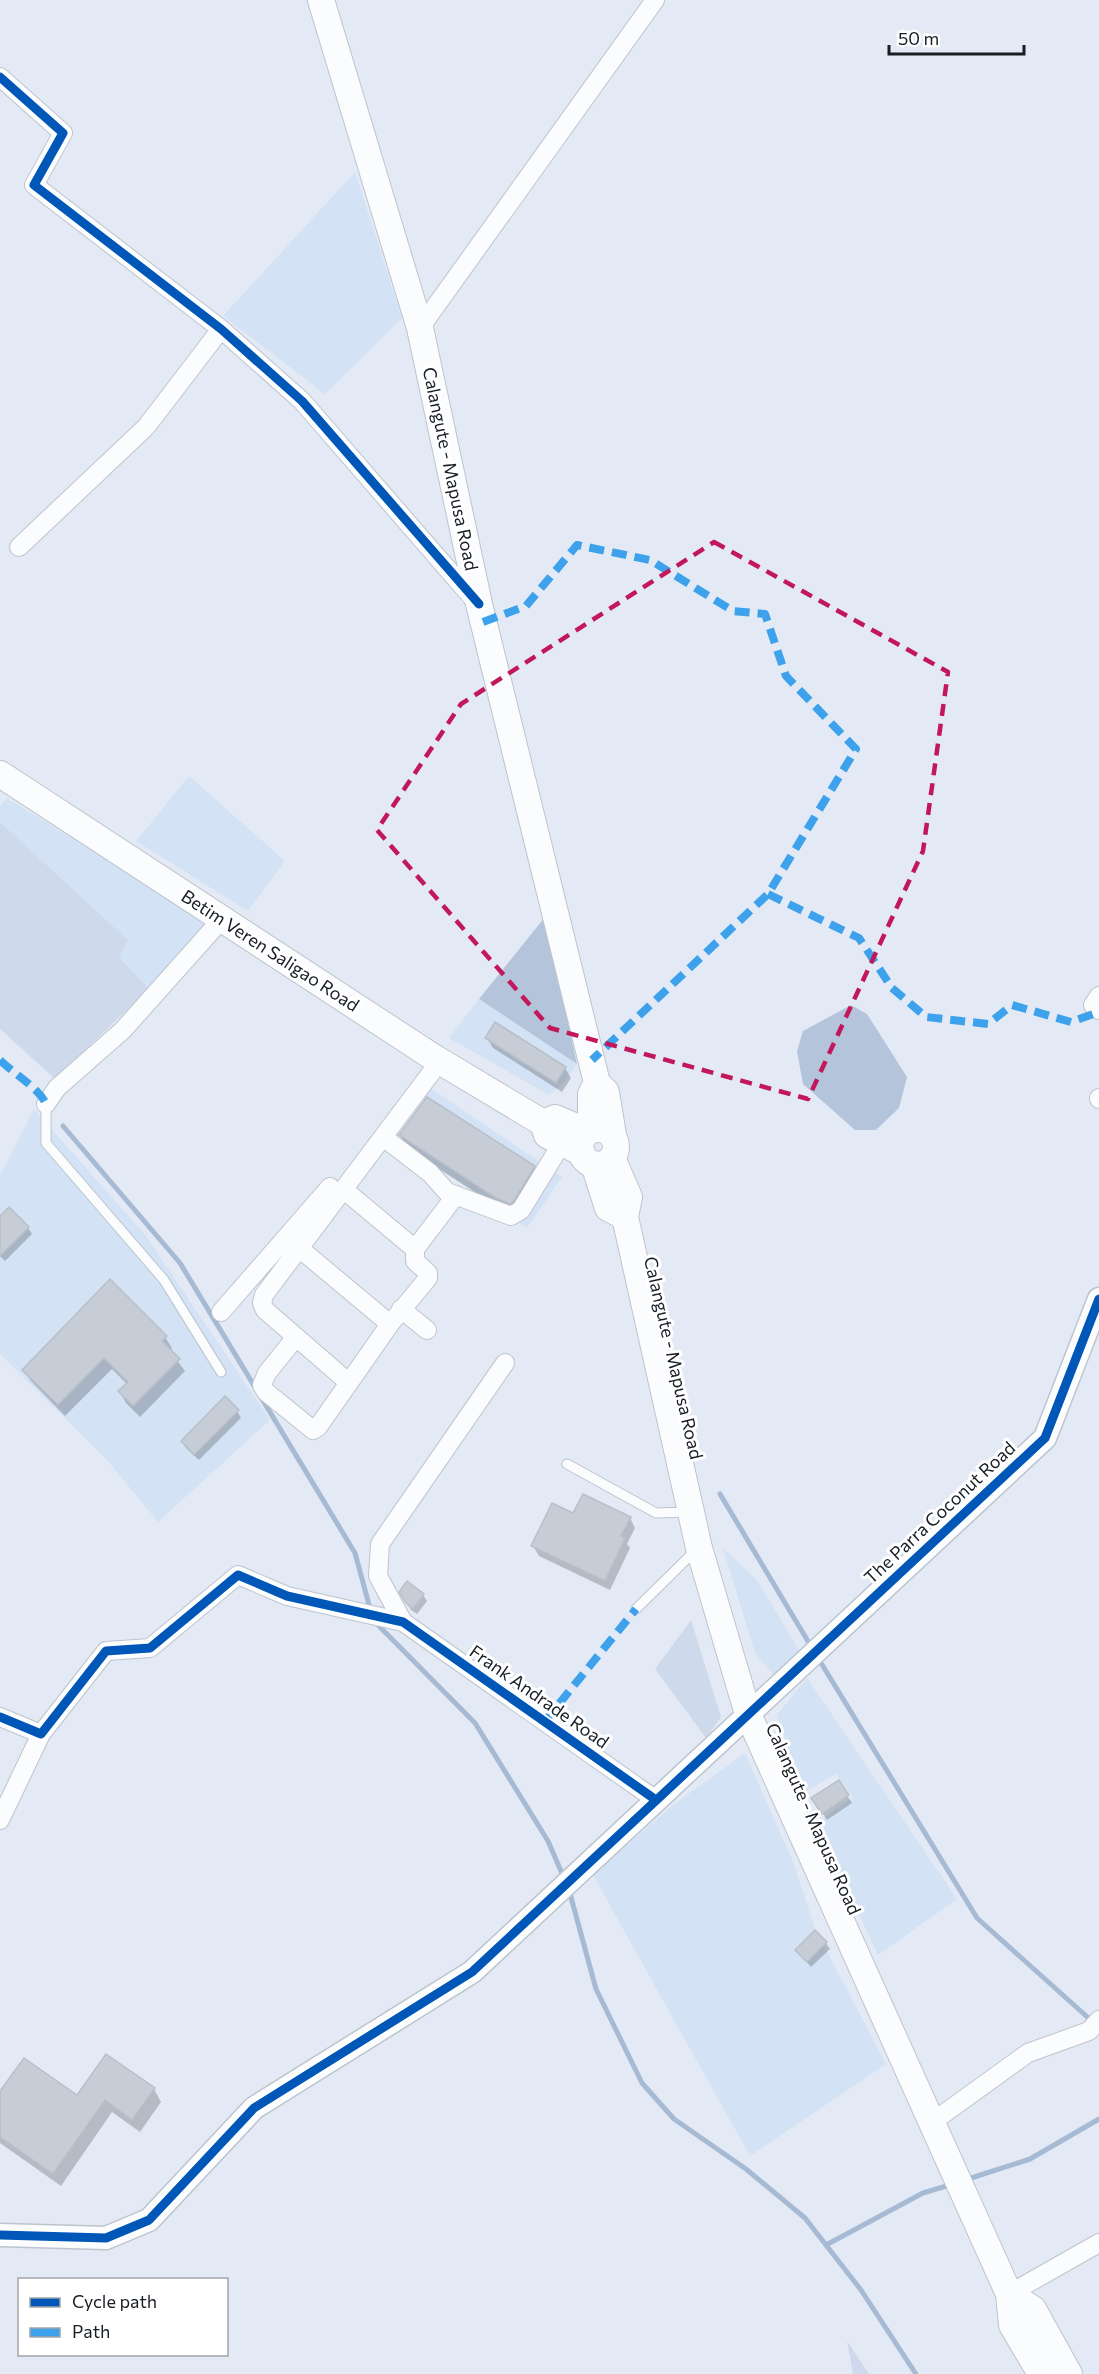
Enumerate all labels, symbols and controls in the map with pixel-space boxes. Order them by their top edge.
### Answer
scale bar [889,18,1024,56]
text: 50 m [898,27,939,49]
street label: Calangute - Mapusa Road [419,365,483,572]
street label: Betim Veren Saligao Road [178,884,363,1016]
street label: Calangute - Mapusa Road [640,1254,708,1461]
street label: The Parra Coconut Road [859,1437,1019,1588]
street label: Frank Andrade Road [466,1640,613,1752]
street label: Calangute - Mapusa Road [762,1719,866,1918]
legend [18,2278,228,2356]
text: Cycle path [72,2290,157,2312]
text: Path [72,2320,110,2342]

